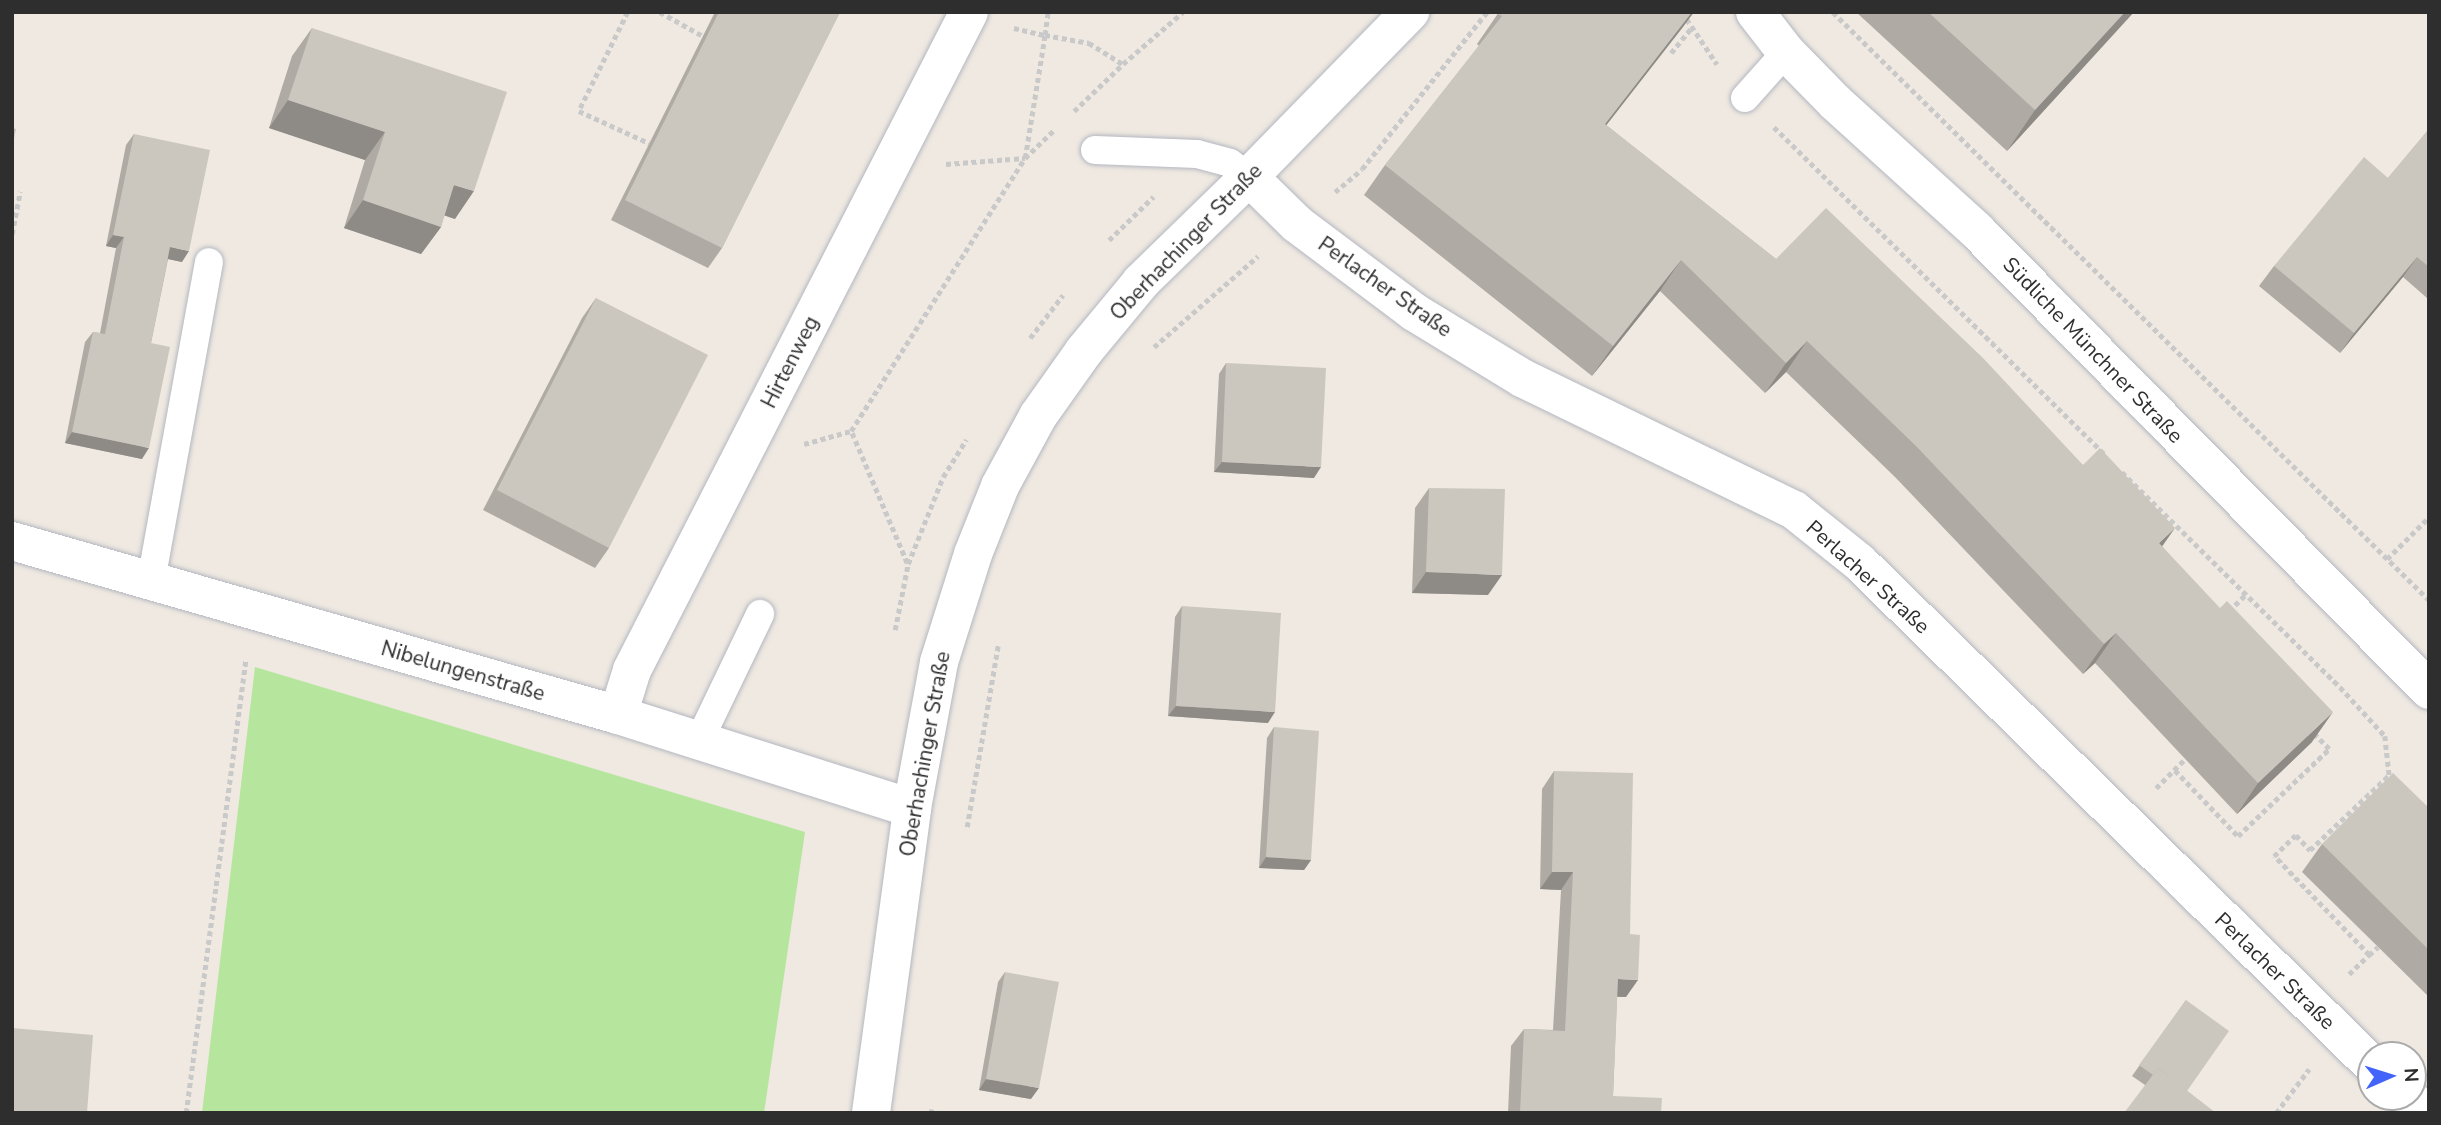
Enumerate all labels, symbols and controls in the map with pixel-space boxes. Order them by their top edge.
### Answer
street label: Oberhachinger Straße [1105,159,1267,325]
street label: Perlacher Straße [1313,232,1457,342]
street label: Südliche Münchner Straße [1998,252,2188,448]
street label: Hirtenweg [756,312,824,412]
street label: Perlacher Straße [1801,515,1935,639]
street label: Nibelungenstraße [378,636,548,706]
street label: Oberhachinger Straße [895,649,955,859]
street label: Perlacher Straße [2210,907,2340,1035]
north arrow [2357,1041,2427,1111]
text: N [2398,1067,2424,1083]

